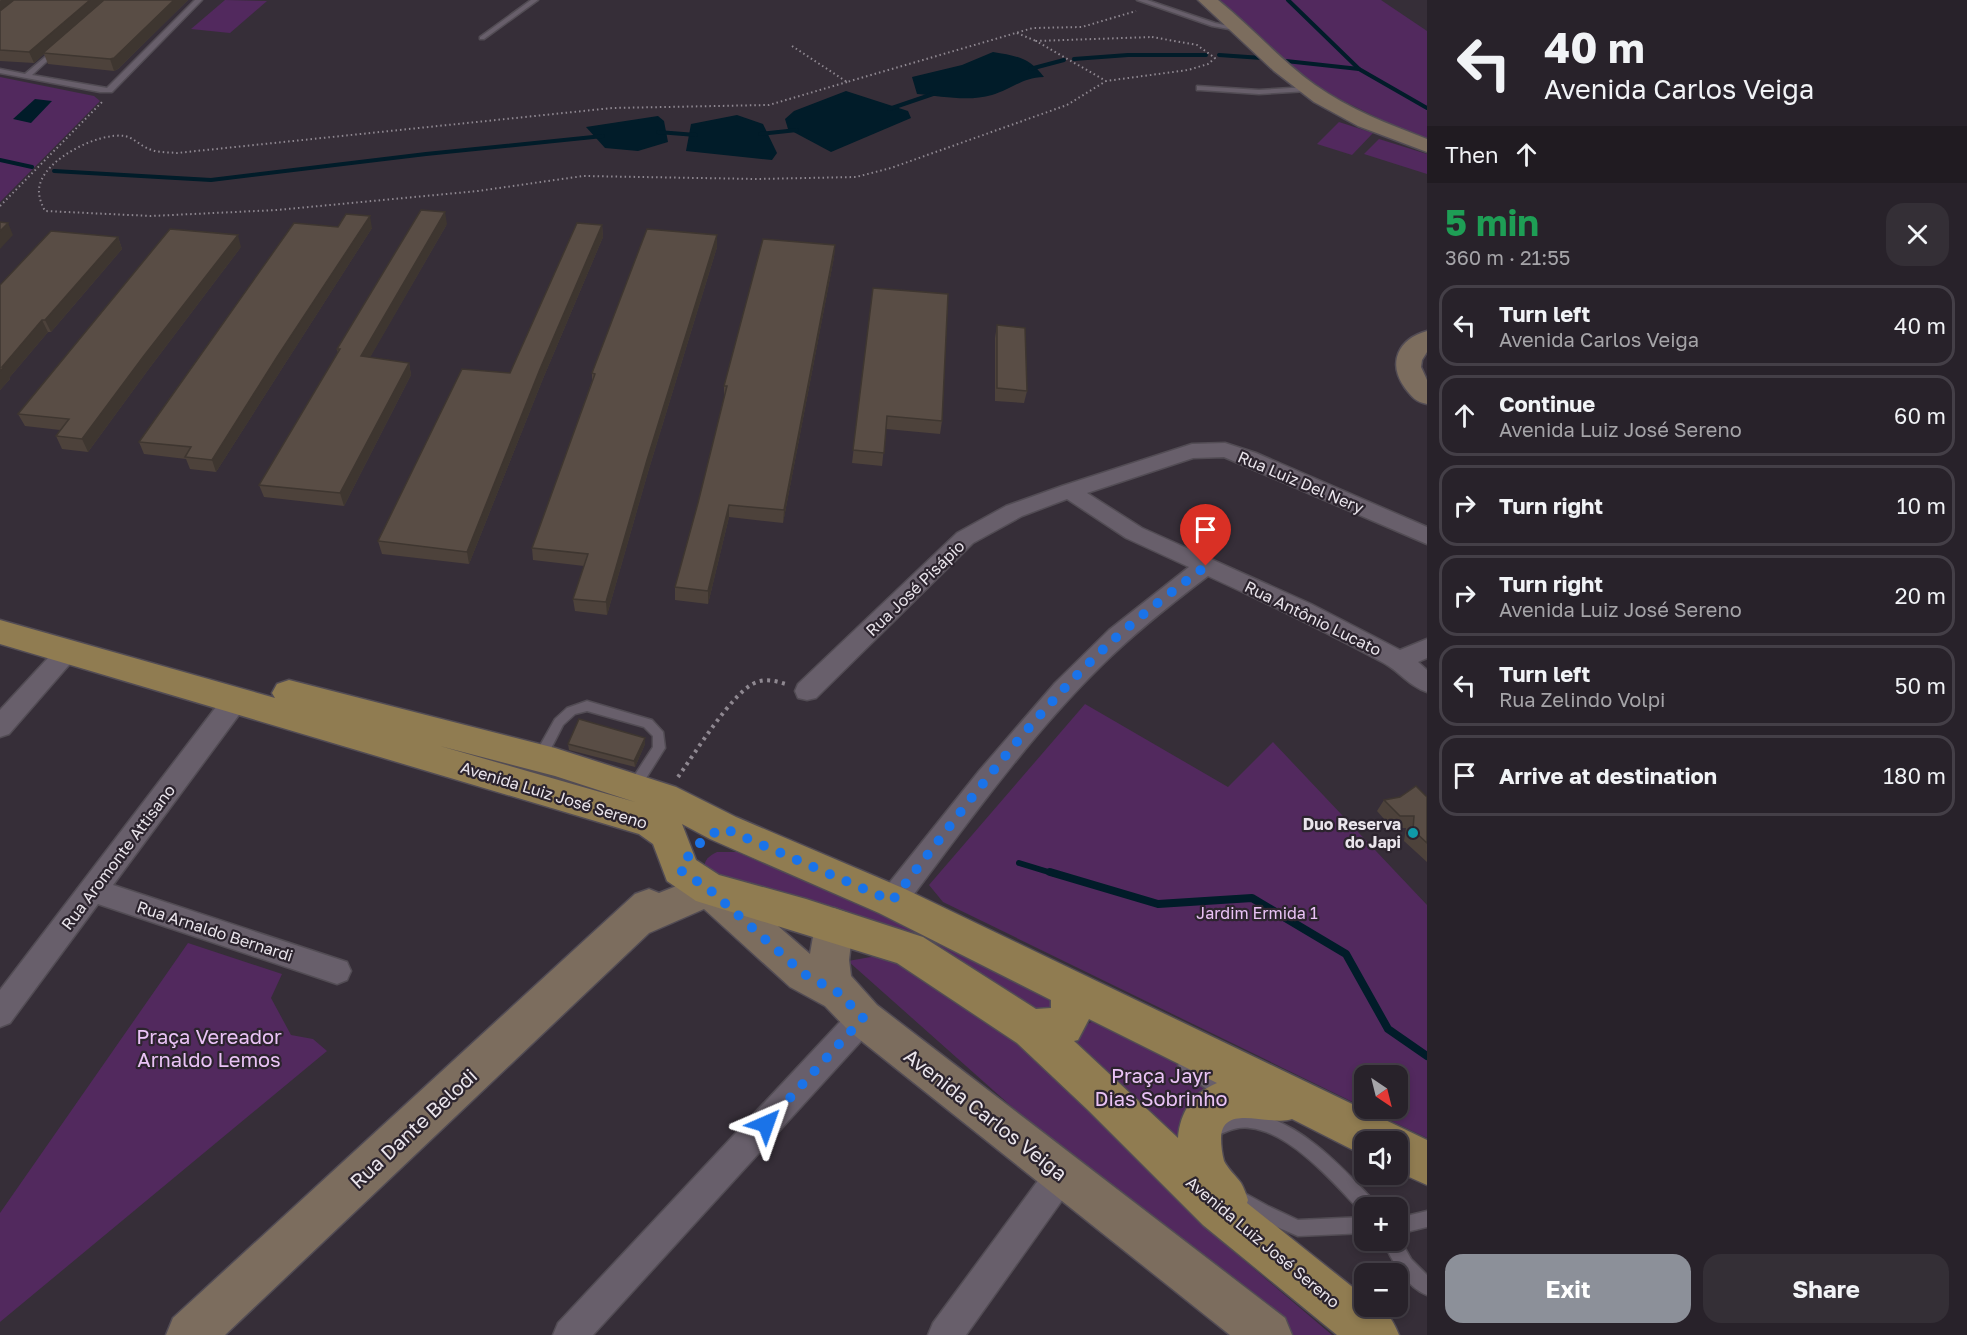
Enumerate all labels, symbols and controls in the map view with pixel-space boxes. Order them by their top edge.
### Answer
text: 40 m [1544,22,1645,72]
icon: left [1445,24,1523,102]
text: Avenida Carlos Veiga [1544,73,1814,105]
icon: ahead [1510,138,1543,171]
text: Then [1445,141,1498,168]
text: 5 min [1445,201,1539,244]
button: close [1886,203,1949,266]
text: 360 m · 21:55 [1445,245,1570,269]
text: Turn left [1499,300,1590,327]
icon: left [1448,309,1481,342]
text: 40 m [1894,312,1946,339]
text: Avenida Carlos Veiga [1499,327,1699,351]
text: Continue [1499,390,1595,417]
icon: ahead [1448,399,1481,432]
text: 60 m [1894,402,1946,429]
text: Avenida Luiz José Sereno [1499,417,1742,441]
street label: Rua Luiz Del Nery [1235,446,1367,518]
icon: right [1448,489,1481,522]
text: Turn right [1499,492,1603,519]
text: 10 m [1897,492,1946,519]
pin [1180,504,1231,566]
icon: arrive [1189,513,1222,546]
street label: Rua José Pisápio [861,536,969,640]
text: Turn right [1499,570,1603,597]
street label: Rua Antônio Lucato [1241,576,1385,660]
icon: right [1448,579,1481,612]
text: 20 m [1895,582,1946,609]
text: Avenida Luiz José Sereno [1499,597,1742,621]
text: Turn left [1499,660,1590,687]
icon: left [1448,669,1481,702]
text: 50 m [1895,672,1946,699]
text: Rua Zelindo Volpi [1499,687,1665,711]
street label: Avenida Luiz José Sereno [458,757,650,833]
icon: arrive [1448,759,1481,792]
text: Arrive at destination [1499,762,1717,789]
text: 180 m [1883,762,1946,789]
street label: Rua Aromonte Attisano [57,780,179,934]
place label: Duo Reserva do Japi [1303,814,1401,852]
marker: Duo Reserva do Japi [1406,826,1420,840]
street label: Rua Arnaldo Bernardi [134,896,296,966]
park label: Jardim Ermida 1 [1196,903,1318,923]
park label: Praça Vereador Arnaldo Lemos [136,1024,282,1071]
street label: Avenida Carlos Veiga [900,1043,1072,1185]
street label: Rua Dante Belodi [345,1063,481,1193]
park label: Praça Jayr Dias Sobrinho [1094,1063,1228,1110]
north arrow [1354,1065,1408,1119]
map controls [1354,1065,1408,1317]
position arrow [734,1092,798,1156]
button: sound [1354,1131,1408,1185]
street label: Avenida Luiz José Sereno [1182,1172,1344,1312]
button: + [1354,1197,1408,1251]
button: Exit [1445,1254,1691,1323]
button: Share [1703,1254,1949,1323]
button: − [1354,1263,1408,1317]

